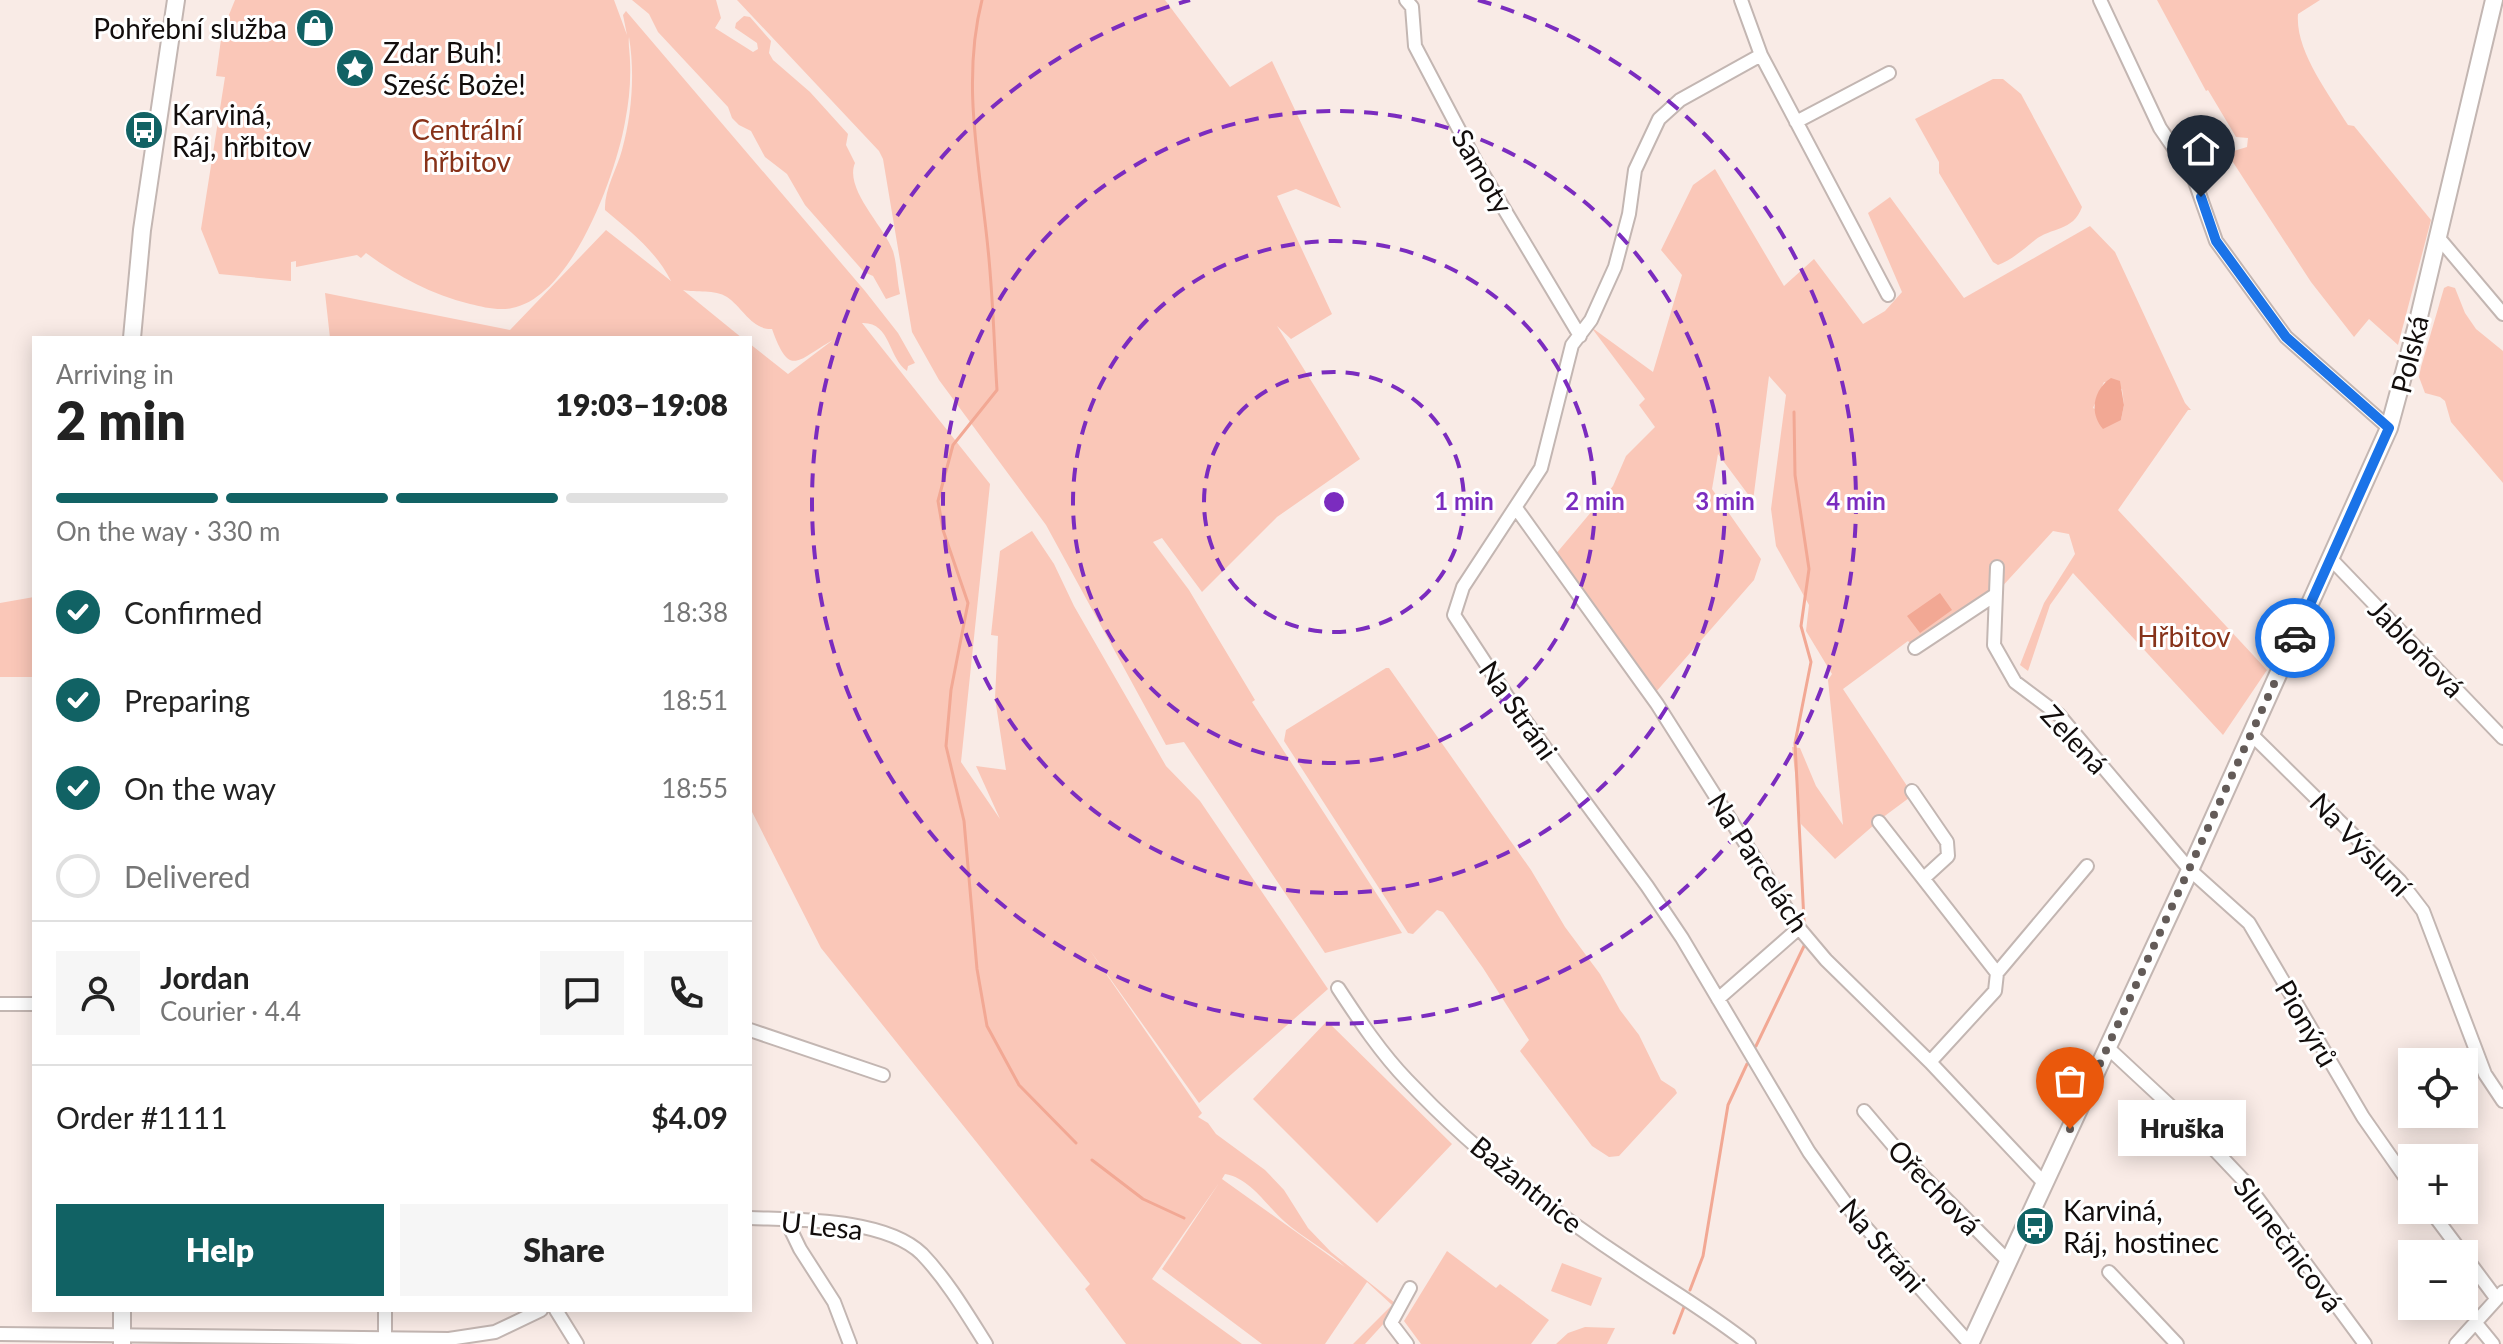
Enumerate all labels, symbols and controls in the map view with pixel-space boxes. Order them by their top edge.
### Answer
shop icon: Pohřební služba [294,7,336,49]
place label: Pohřební služba [93,11,287,45]
place label: Zdar Buh! Sześć Boże! [383,35,526,101]
place icon: Zdar Buh! Sześć Boże! [334,47,376,89]
place label: Karviná, Ráj, hřbitov [172,97,312,163]
bus stop icon: Karviná, Ráj, hřbitov [123,109,165,151]
park label: Centrální hřbitov [411,112,524,178]
pin [2167,115,2235,197]
street label: Samoty [1445,123,1521,220]
icon: home [2179,127,2223,171]
street label: Polská [2383,312,2435,396]
text: Arriving in [56,358,174,390]
text: 19:03–19:08 [555,386,728,422]
text: 2 min [56,389,186,451]
text: 1 min [1434,486,1494,515]
text: 2 min [1565,486,1625,515]
text: 3 min [1695,486,1755,515]
text: 4 min [1826,486,1886,515]
centre of rings [1320,488,1348,516]
text: On the way · 330 m [56,515,280,547]
icon: check [56,590,100,634]
street label: Jabloňová [2362,592,2472,704]
text: Confirmed [124,594,263,630]
text: 18:38 [661,596,728,628]
courier [2255,598,2335,678]
icon: car [2273,616,2317,660]
park label: Hřbitov [2137,619,2231,653]
street label: Na Stráni [1473,654,1565,766]
icon: check [56,678,100,722]
text: Preparing [124,682,250,718]
text: 18:51 [661,684,728,716]
street label: Zelená [2035,697,2115,781]
icon: check [56,766,100,810]
text: On the way [124,770,276,806]
text: 18:55 [661,772,728,804]
street label: Na Výsluní [2304,785,2419,904]
street label: Na Parcelách [1701,786,1817,938]
text: Delivered [124,858,251,894]
button: person [56,951,140,1035]
button: chat [540,951,624,1035]
button: phone [644,951,728,1035]
text: Jordan [160,959,250,995]
street label: Pionýrů [2269,973,2345,1073]
text: Courier · 4.4 [160,995,301,1027]
pin [2036,1047,2104,1129]
map controls [2398,1048,2478,1320]
button: locate [2398,1048,2478,1128]
icon: bag [2048,1059,2092,1103]
text: Order #1111 [56,1099,228,1135]
text: $4.09 [651,1099,728,1135]
callout: Hruška [2118,1101,2246,1157]
text: Hruška [2140,1112,2224,1144]
street label: Bažantnice [1464,1129,1590,1239]
street label: Ořechová [1881,1132,1989,1242]
button: + [2398,1144,2478,1224]
street label: Slunečnicová [2227,1170,2351,1318]
street label: Na Stráni [1833,1191,1933,1299]
place label: Karviná, Ráj, hostinec [2063,1193,2219,1259]
button: Help [56,1204,384,1296]
button: Share [400,1204,728,1296]
street label: U Lesa [779,1204,865,1246]
bus stop icon: Karviná, Ráj, hostinec [2014,1205,2056,1247]
button: − [2398,1240,2478,1320]

